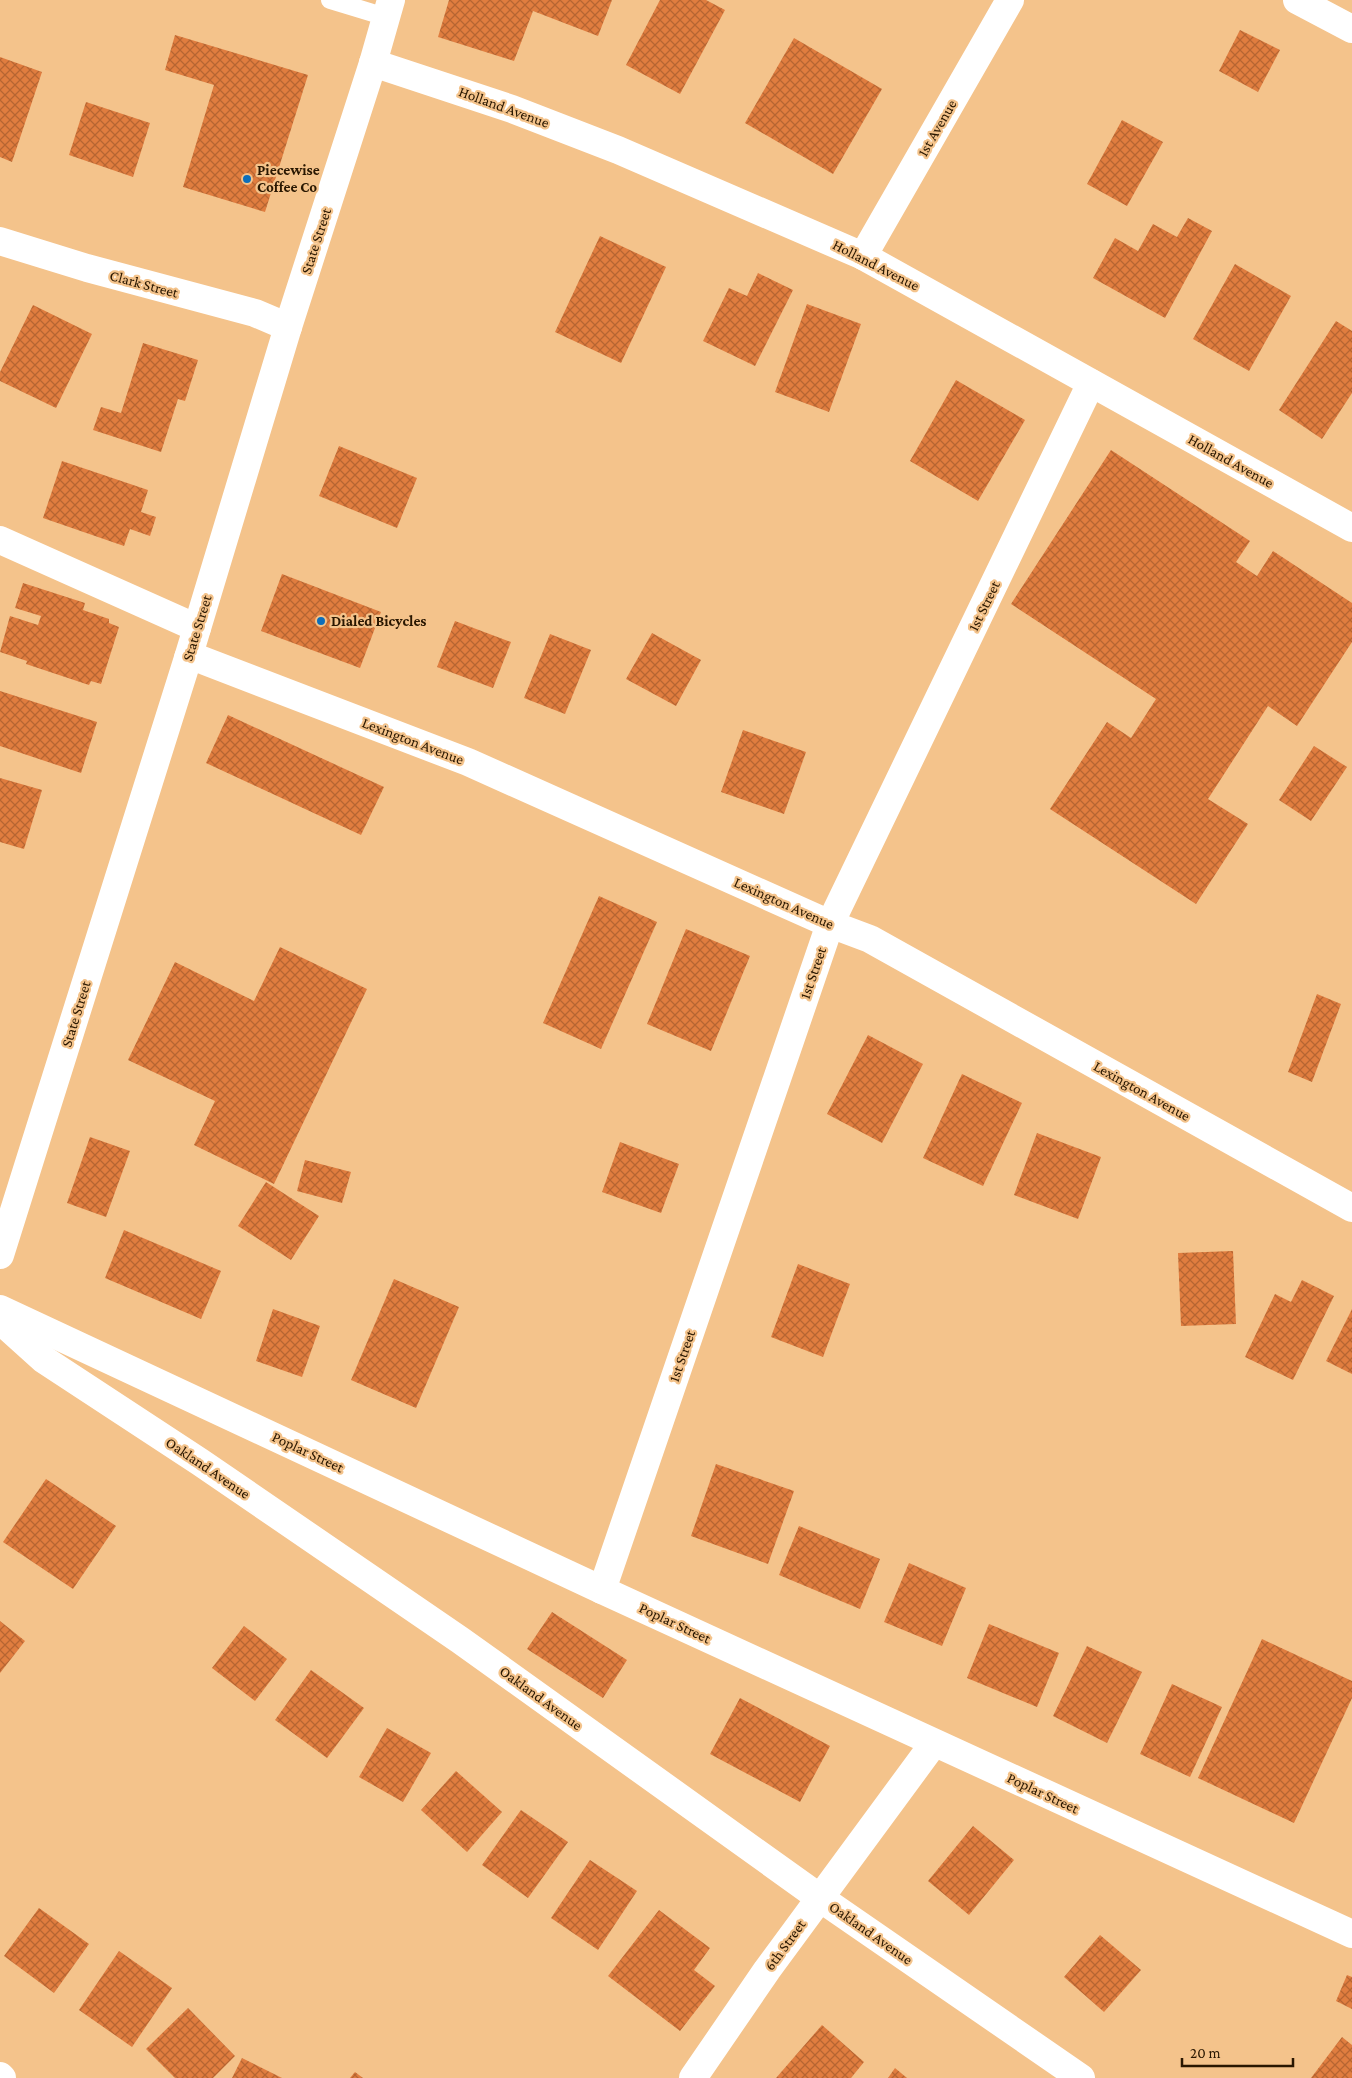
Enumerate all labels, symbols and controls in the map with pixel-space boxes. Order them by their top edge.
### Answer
street label: Holland Avenue [457,83,552,131]
street label: 1st Avenue [914,96,960,159]
place label: Piecewise Coffee Co [257,162,320,195]
marker: Piecewise Coffee Co [241,173,253,185]
street label: State Street [298,205,334,276]
street label: Holland Avenue [830,236,922,294]
street label: Clark Street [108,267,181,301]
street label: Holland Avenue [1186,431,1277,491]
street label: 1st Street [965,577,1003,634]
street label: State Street [179,592,215,663]
place label: Dialed Bicycles [331,613,426,629]
marker: Dialed Bicycles [315,615,327,627]
street label: Lexington Avenue [360,714,466,769]
street label: Lexington Avenue [731,874,837,933]
street label: 1st Street [797,944,830,1001]
street label: State Street [58,978,94,1049]
street label: Lexington Avenue [1091,1058,1193,1125]
street label: 1st Street [666,1327,699,1384]
street label: Poplar Street [269,1429,347,1477]
street label: Oakland Avenue [163,1434,253,1502]
street label: Poplar Street [636,1600,714,1648]
street label: Oakland Avenue [497,1663,586,1734]
street label: Poplar Street [1004,1770,1082,1818]
street label: Oakland Avenue [826,1898,916,1968]
street label: 6th Street [761,1916,809,1973]
scale bar [1182,2036,1293,2068]
text: 20 m [1190,2045,1221,2061]

